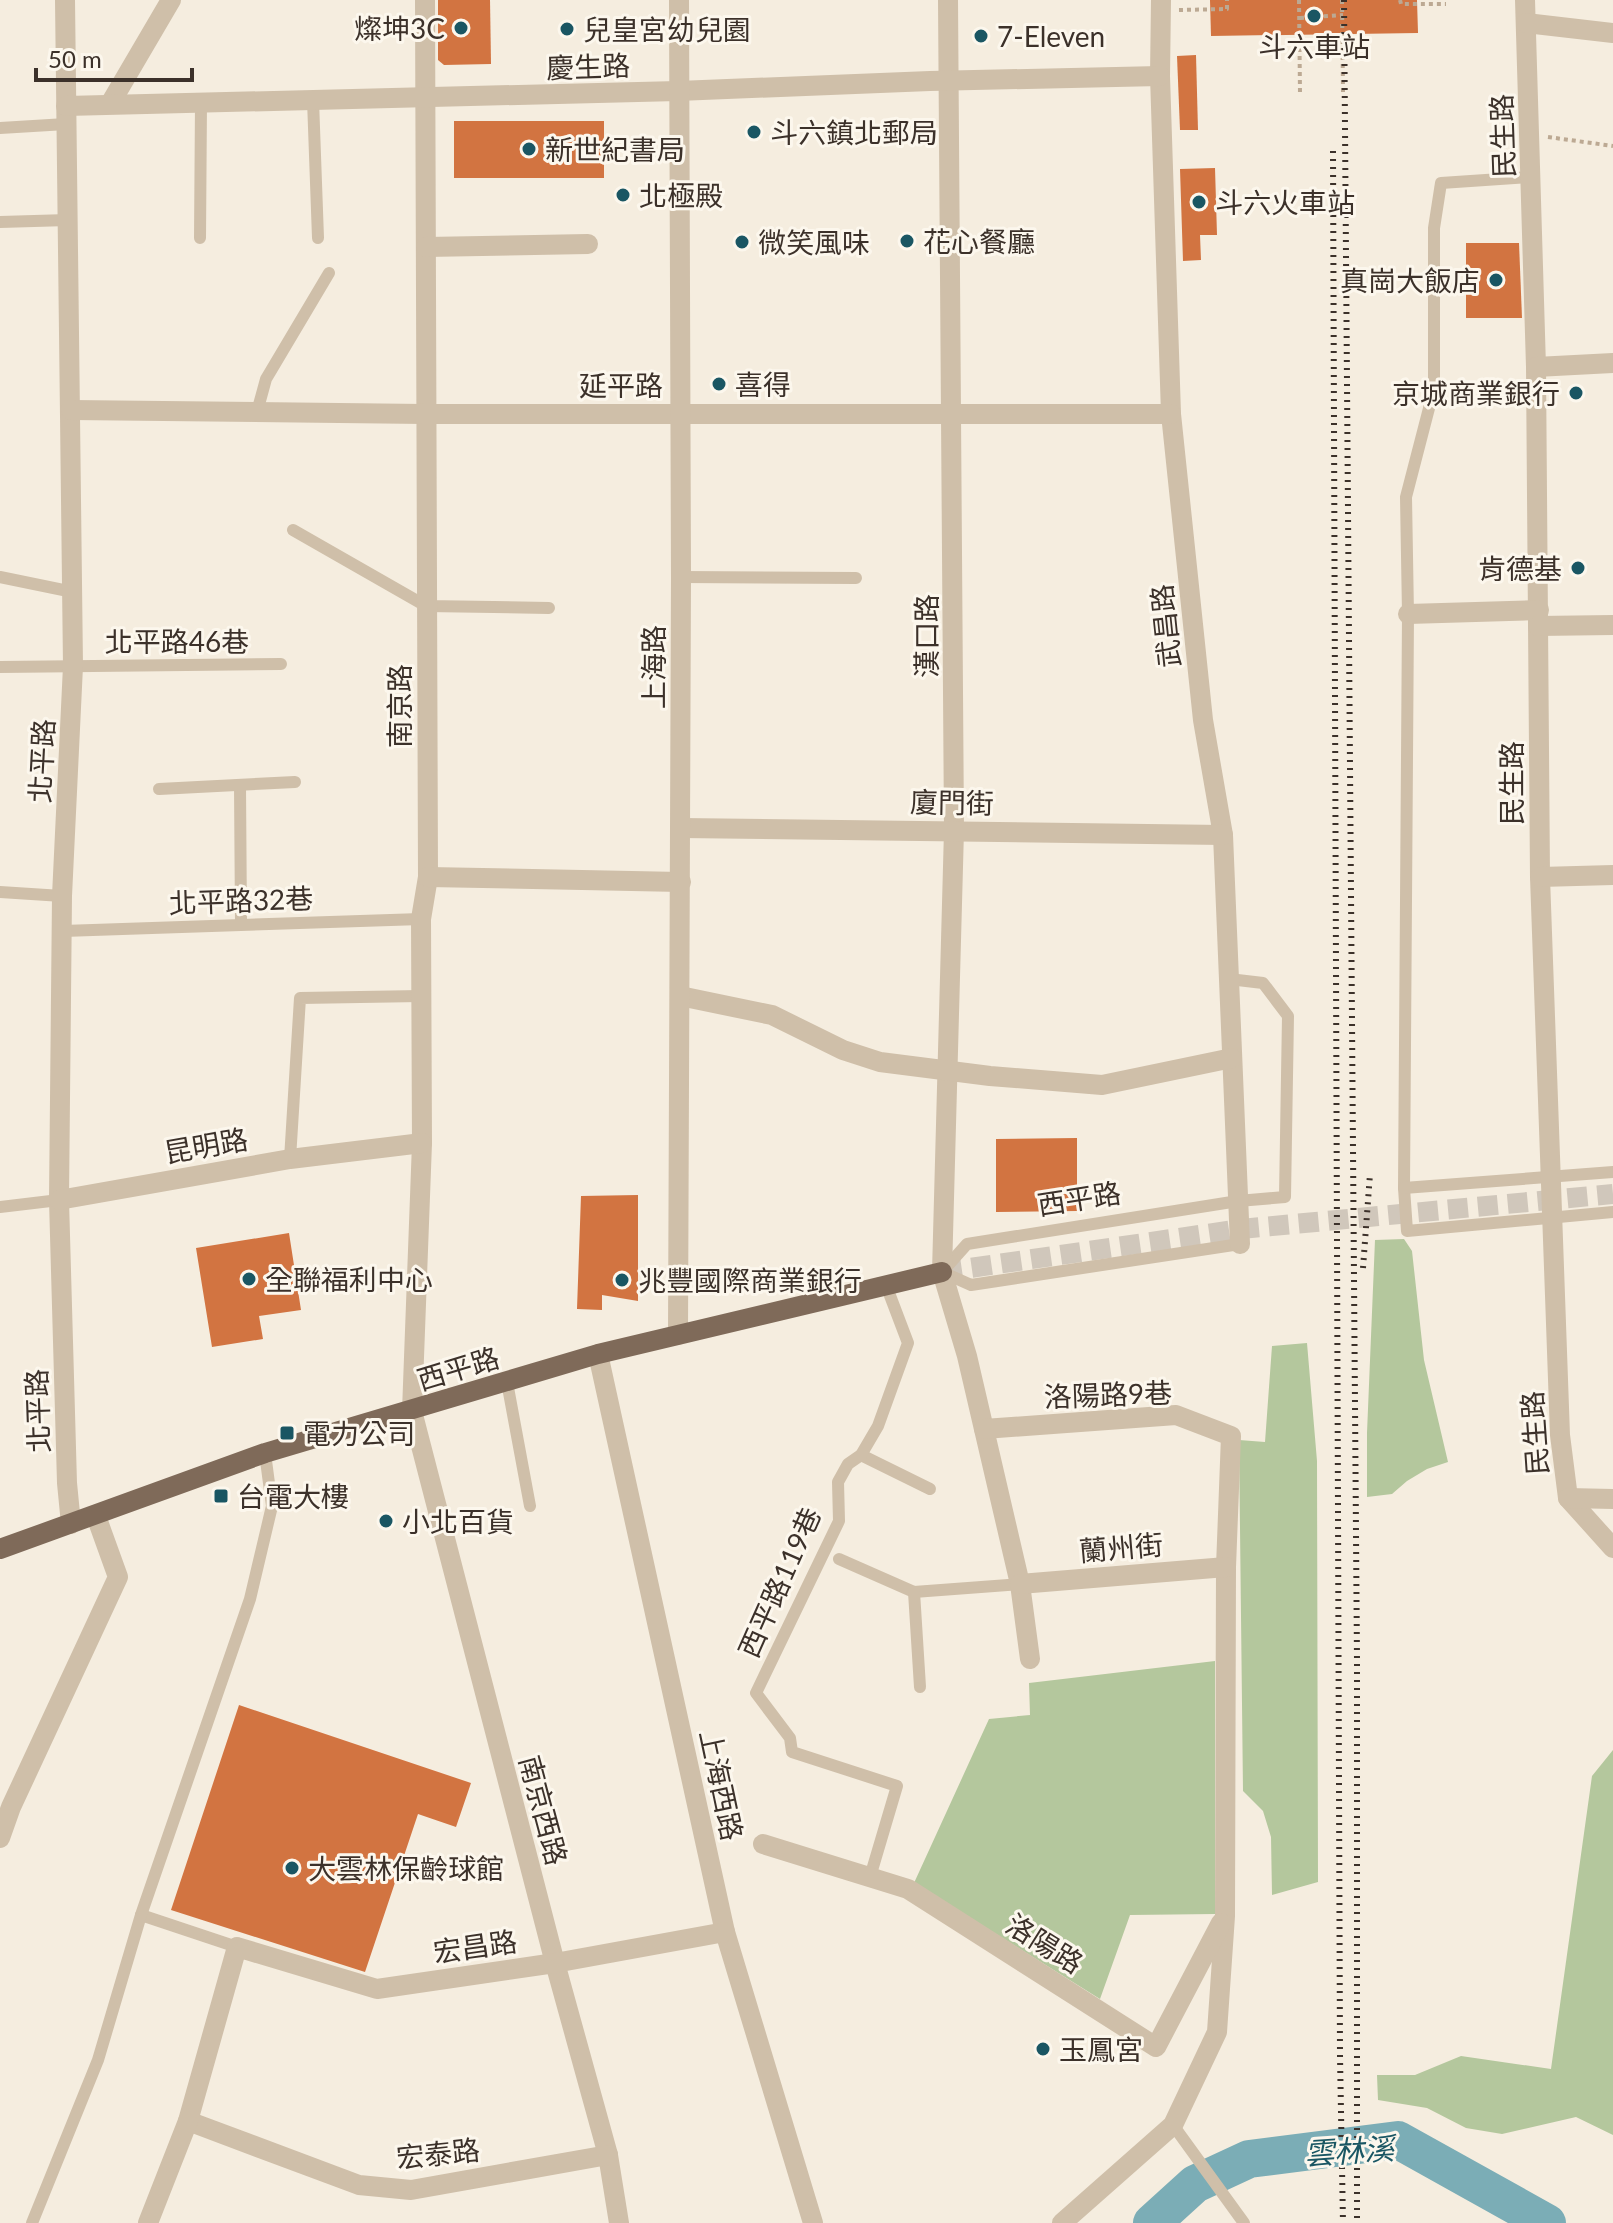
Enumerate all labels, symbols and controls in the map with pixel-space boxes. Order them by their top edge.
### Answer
marker: 斗六車站 [1305,7,1323,25]
place label: 燦坤3C [354,11,445,45]
place label: 兒皇宮幼兒園 [583,12,751,46]
marker: 燦坤3C [452,19,470,37]
place label: 7-Eleven [997,19,1105,53]
marker: 兒皇宮幼兒園 [558,20,576,38]
marker: 7-Eleven [972,27,990,45]
place label: 斗六車站 [1258,29,1370,63]
scale bar [36,32,192,82]
text: 50 m [48,44,102,73]
street label: 慶生路 [545,48,631,84]
street label: 民生路 [1484,93,1520,179]
place label: 斗六鎮北郵局 [770,115,938,149]
marker: 斗六鎮北郵局 [745,123,763,141]
place label: 新世紀書局 [545,132,685,166]
marker: 新世紀書局 [520,140,538,158]
place label: 北極殿 [639,178,723,212]
place label: 斗六火車站 [1215,185,1355,219]
marker: 北極殿 [614,186,632,204]
marker: 斗六火車站 [1190,193,1208,211]
place label: 花心餐廳 [923,224,1035,258]
place label: 微笑風味 [758,225,870,259]
marker: 花心餐廳 [898,232,916,250]
marker: 微笑風味 [733,233,751,251]
place label: 真崗大飯店 [1340,263,1480,297]
marker: 真崗大飯店 [1487,271,1505,289]
place label: 喜得 [735,367,791,401]
street label: 延平路 [579,368,663,402]
marker: 喜得 [710,375,728,393]
place label: 京城商業銀行 [1392,376,1560,410]
marker: 京城商業銀行 [1567,384,1585,402]
place label: 肯德基 [1478,551,1562,585]
marker: 肯德基 [1569,559,1587,577]
street label: 武昌路 [1144,582,1186,670]
street label: 漢口路 [909,594,943,678]
street label: 北平路46巷 [105,624,249,658]
street label: 上海路 [636,625,670,709]
street label: 南京路 [382,664,416,748]
street label: 北平路 [22,718,60,804]
street label: 民生路 [1494,741,1528,825]
street label: 廈門街 [910,784,994,820]
street label: 北平路32巷 [168,880,314,920]
street label: 昆明路 [162,1121,250,1169]
street label: 西平路 [1035,1175,1123,1221]
place label: 全聯福利中心 [265,1262,433,1296]
place label: 兆豐國際商業銀行 [638,1263,862,1297]
marker: 全聯福利中心 [240,1270,258,1288]
marker: 兆豐國際商業銀行 [613,1271,631,1289]
street label: 西平路 [413,1339,503,1397]
street label: 北平路 [19,1368,55,1454]
street label: 洛陽路9巷 [1043,1375,1173,1413]
street label: 民生路 [1514,1390,1554,1476]
place label: 電力公司 [303,1416,415,1450]
marker: 電力公司 [278,1424,296,1442]
place label: 台電大樓 [237,1479,349,1513]
marker: 台電大樓 [212,1487,230,1505]
street label: 西平路119巷 [731,1502,827,1662]
place label: 小北百貨 [402,1504,514,1538]
marker: 小北百貨 [377,1512,395,1530]
street label: 蘭州街 [1078,1526,1164,1568]
street label: 上海西路 [694,1727,750,1843]
street label: 南京西路 [513,1752,575,1868]
place label: 大雲林保齡球館 [308,1851,504,1885]
marker: 大雲林保齡球館 [283,1859,301,1877]
street label: 洛陽路 [1000,1906,1090,1980]
street label: 宏昌路 [431,1923,519,1969]
place label: 玉鳳宮 [1059,2032,1143,2066]
marker: 玉鳳宮 [1034,2040,1052,2058]
water label: 雲林溪 [1303,2129,1399,2171]
street label: 宏泰路 [394,2132,482,2174]

